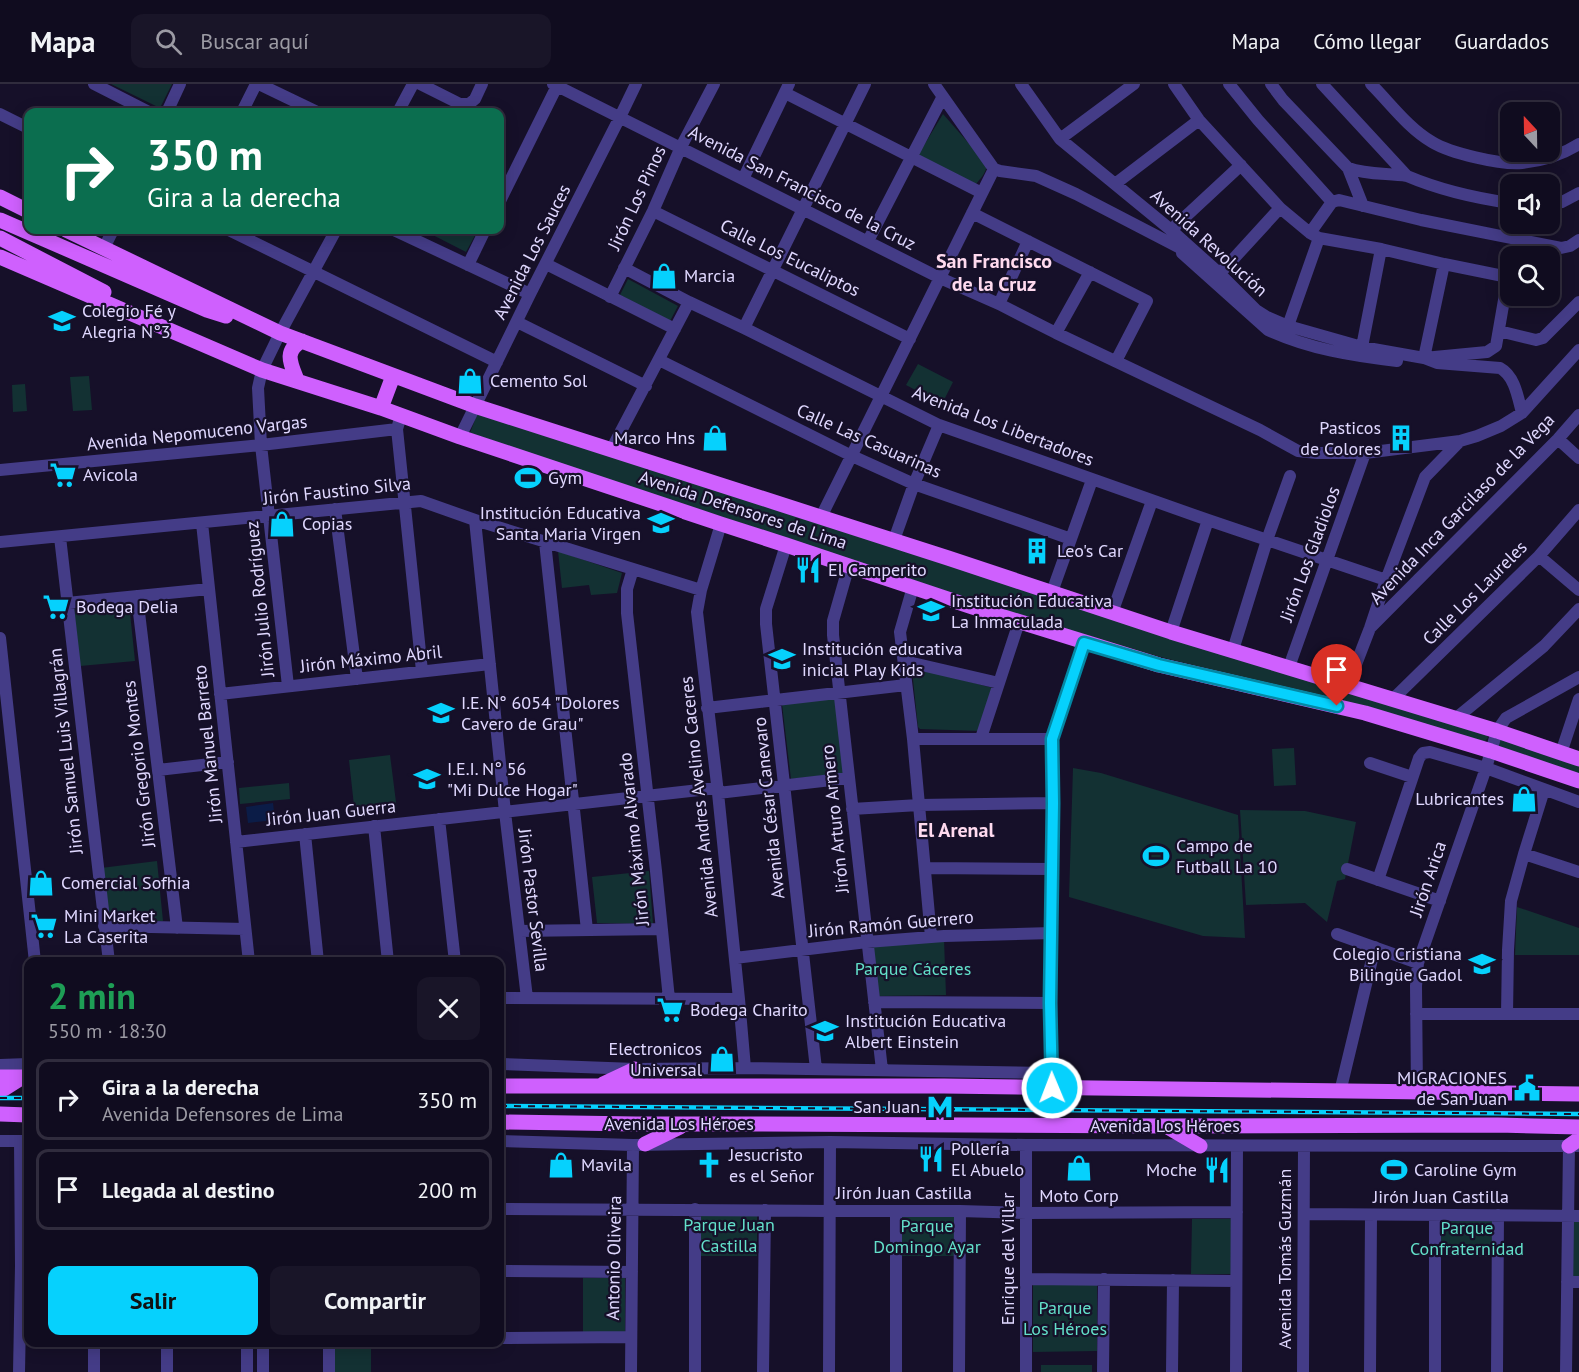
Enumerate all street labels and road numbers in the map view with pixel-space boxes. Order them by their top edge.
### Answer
street label: Avenida San Francisco de la Cruz [685,120,920,255]
street label: Jirón Los Pinos [602,142,671,255]
street label: Avenida Los Sauces [488,180,576,323]
street label: Avenida Revolución [1146,184,1273,301]
street label: Calle Los Eucaliptos [716,214,864,301]
street label: Avenida Los Libertadores [909,380,1097,471]
street label: Calle Las Casuarinas [793,398,945,483]
street label: Avenida Inca Garcilaso de la Vega [1364,408,1559,609]
street label: Avenida Nepomuceno Vargas [85,409,308,456]
street label: Avenida Defensores de Lima [636,465,850,554]
street label: Jirón Faustino Silva [261,471,412,510]
street label: Jirón Los Gladiolos [1274,483,1345,626]
street label: Jirón Julio Rodríguez [240,520,279,679]
street label: Calle Los Laureles [1418,536,1532,650]
street label: Jirón Máximo Abril [298,640,444,678]
street label: Jirón Samuel Luis Villagrán [43,647,88,856]
street label: Jirón Manuel Barreto [188,664,227,825]
street label: Avenida Andres Avelino Caceres [674,675,723,919]
street label: Jirón Gregorio Montes [117,679,160,850]
street label: Avenida César Canevaro [748,716,789,900]
street label: Jirón Arturo Armero [815,744,854,895]
street label: Jirón Máximo Alvarado [613,751,654,928]
street label: Jirón Juan Guerra [264,794,397,831]
street label: Jirón Pastor Sevilla [513,826,554,973]
street label: Jirón Arica [1404,838,1451,921]
street label: Jirón Ramón Guerrero [806,905,975,942]
street label: Avenida Los Héroes [604,1112,754,1135]
street label: Avenida Los Héroes [1090,1114,1240,1137]
street label: Avenida Tomás Guzmán [1273,1169,1296,1349]
street label: Jirón Juan Castilla [835,1181,972,1204]
street label: Jirón Juan Castilla [1372,1185,1509,1208]
street label: Enrique del Villar [996,1193,1019,1325]
street label: Antonio Oliveira [601,1195,626,1321]

